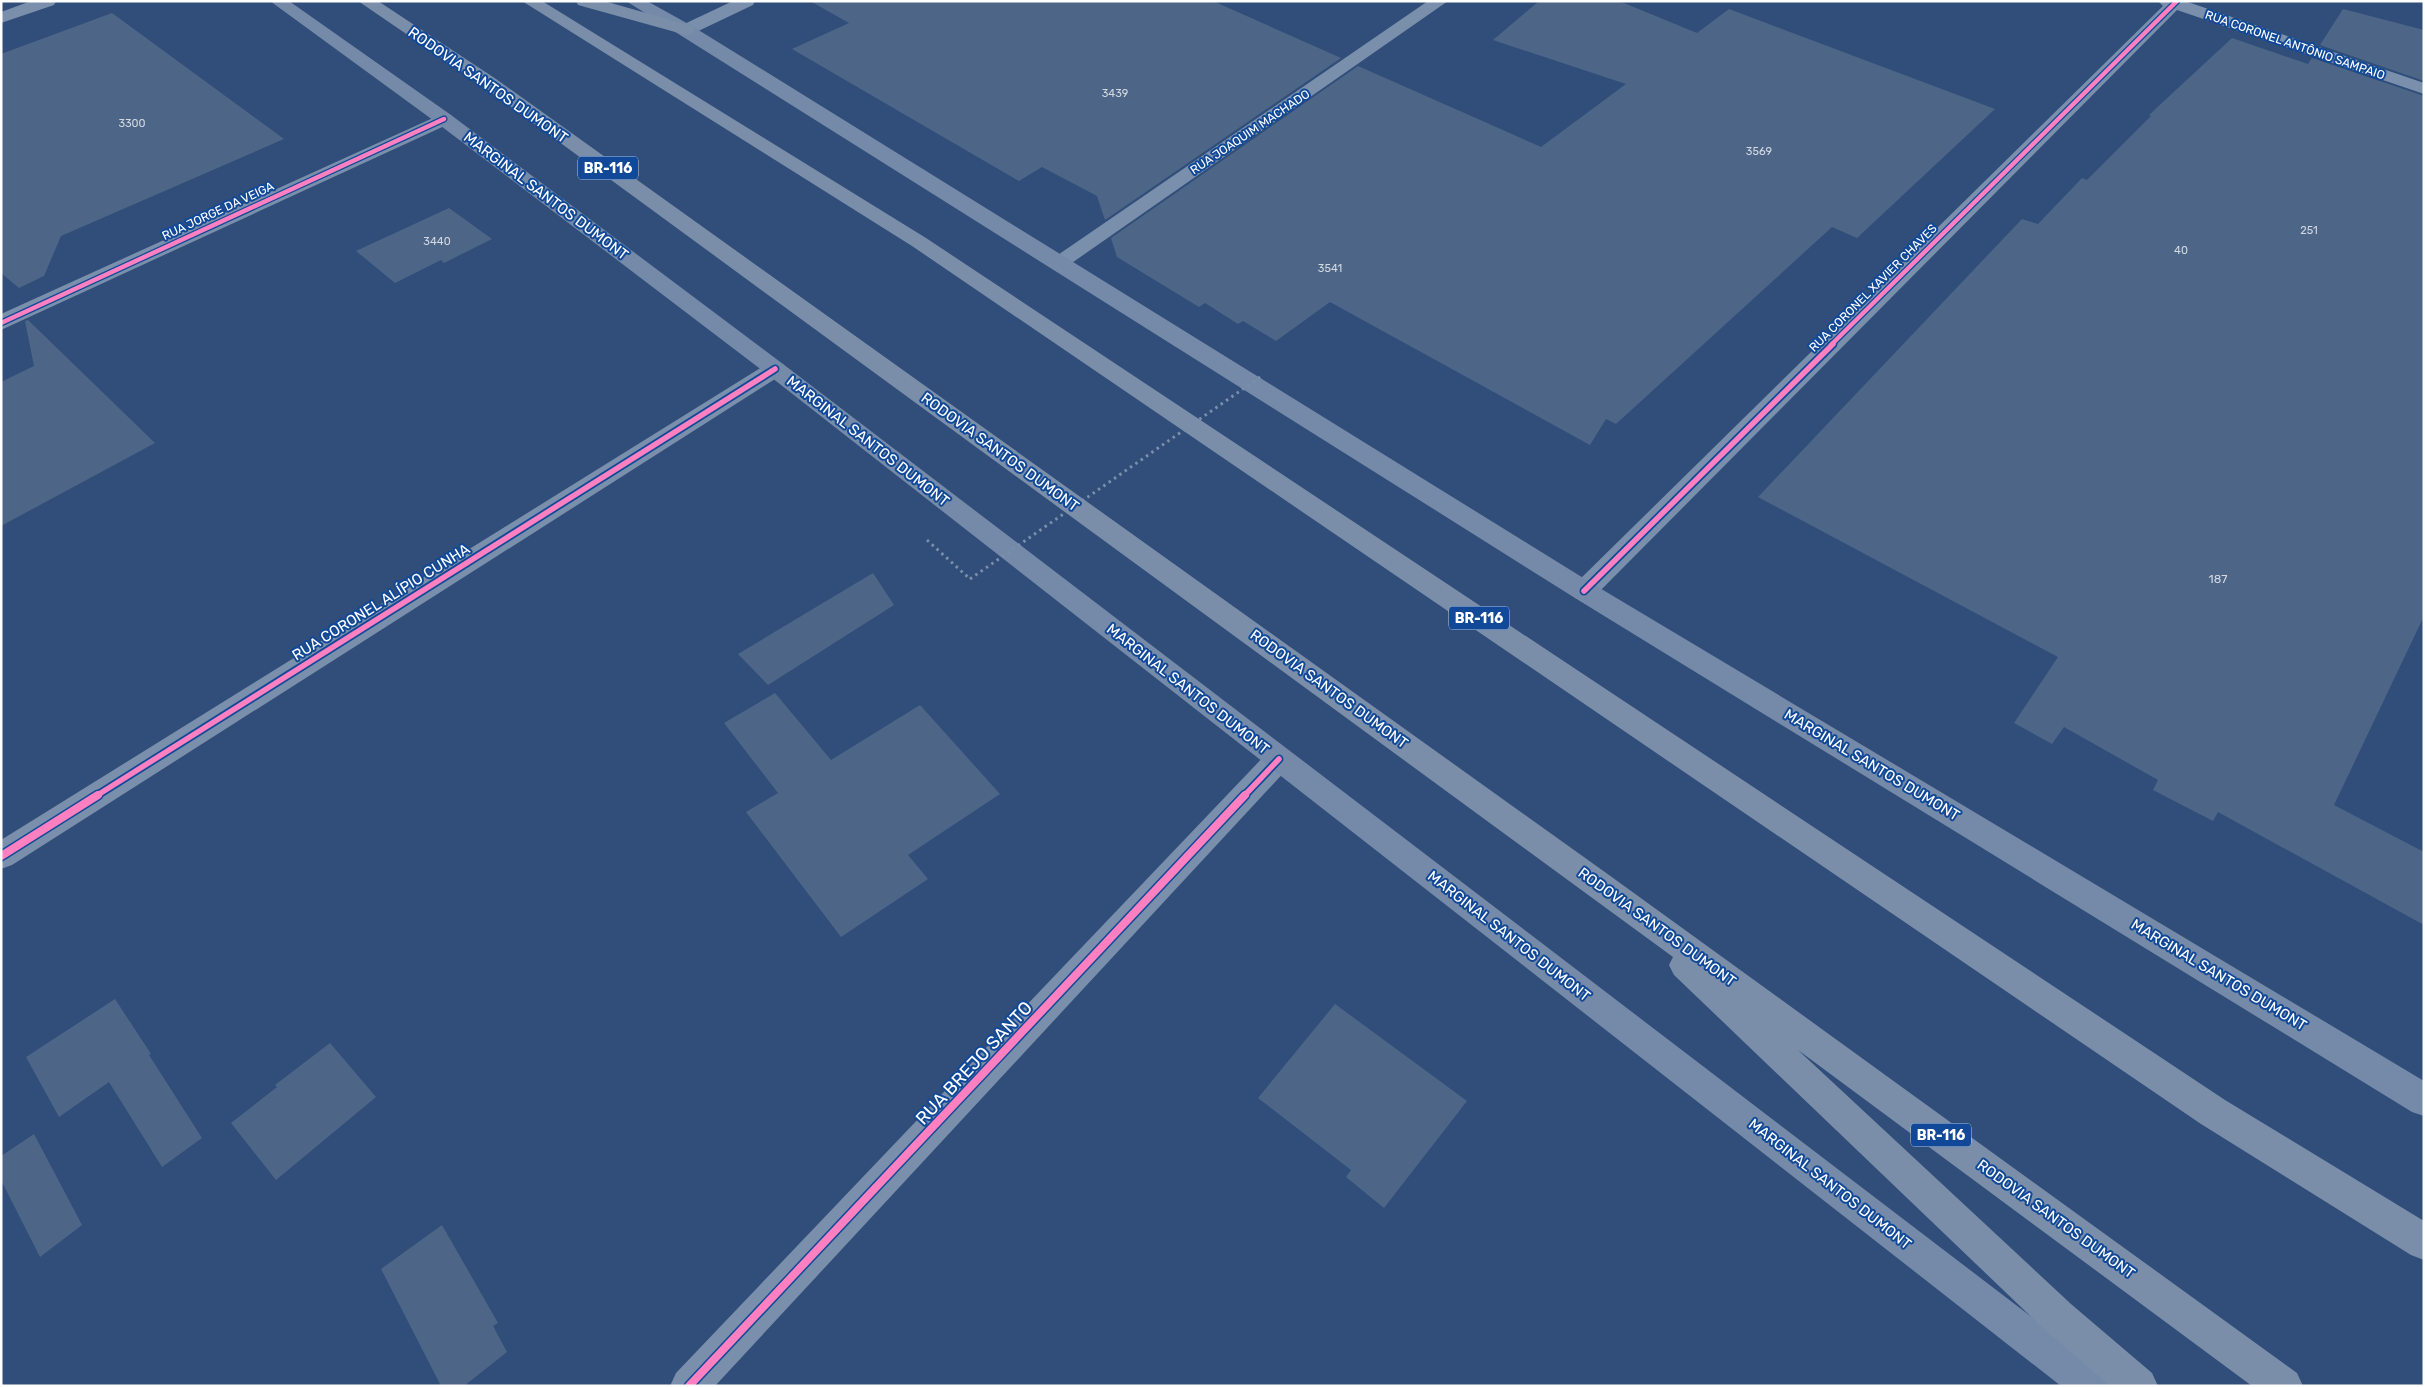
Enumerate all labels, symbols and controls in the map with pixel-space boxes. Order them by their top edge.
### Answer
street label: RUA CORONEL ANTÔNIO SAMPAIO [2203,8,2387,82]
street label: RODOVIA SANTOS DUMONT [405,23,572,147]
house number: 3439 [1102,87,1128,100]
street label: RUA JOAQUIM MACHADO [1188,87,1312,177]
house number: 3300 [118,117,146,130]
street label: MARGINAL SANTOS DUMONT [460,128,632,264]
house number: 3569 [1746,145,1772,158]
road number: BR-116 [578,156,638,180]
street label: RUA JORGE DA VEIGA [160,179,276,243]
street label: RUA CORONEL XAVIER CHAVES [1806,221,1940,355]
house number: 251 [2300,224,2318,237]
house number: 3440 [423,235,451,248]
house number: 40 [2174,244,2188,257]
house number: 3541 [1318,262,1342,275]
street label: MARGINAL SANTOS DUMONT [783,372,953,510]
street label: RODOVIA SANTOS DUMONT [918,389,1083,516]
street label: RUA CORONEL ALÍPIO CUNHA [289,540,473,664]
house number: 187 [2209,572,2227,586]
road number: BR-116 [1449,606,1509,630]
street label: MARGINAL SANTOS DUMONT [1103,620,1273,758]
street label: RODOVIA SANTOS DUMONT [1247,626,1412,753]
street label: MARGINAL SANTOS DUMONT [1781,705,1963,825]
street label: RODOVIA SANTOS DUMONT [1575,864,1740,991]
street label: MARGINAL SANTOS DUMONT [1424,867,1594,1005]
street label: MARGINAL SANTOS DUMONT [2128,915,2310,1035]
street label: RUA BREJO SANTO [911,997,1037,1129]
street label: MARGINAL SANTOS DUMONT [1745,1115,1915,1253]
road number: BR-116 [1911,1124,1971,1146]
street label: RODOVIA SANTOS DUMONT [1974,1156,2139,1283]

